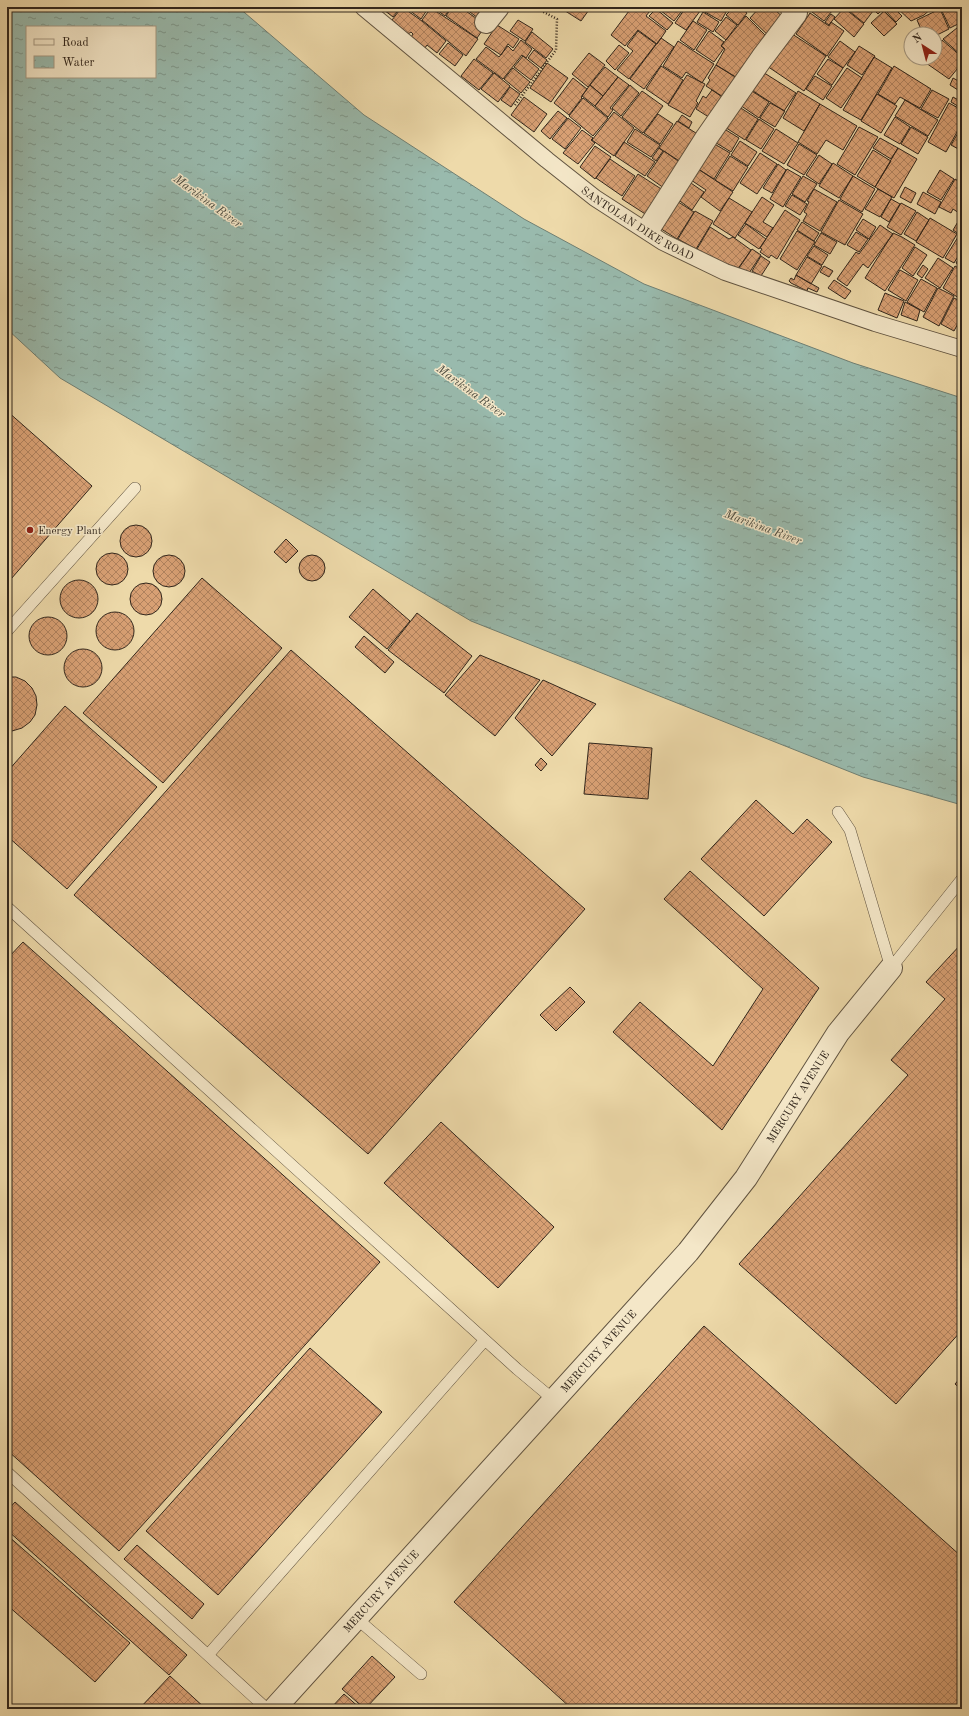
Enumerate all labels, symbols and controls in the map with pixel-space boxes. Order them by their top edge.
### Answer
legend [26,26,156,78]
north arrow [903,26,943,66]
text: N [911,32,925,46]
text: Road [62,37,89,49]
text: Water [62,57,95,69]
water label: Marikina River [170,172,244,231]
street label: SANTOLAN DIKE ROAD [578,185,695,263]
water label: Marikina River [433,362,507,421]
water label: Marikina River [721,508,804,548]
marker: Energy Plant [25,525,35,535]
place label: Energy Plant [38,526,102,537]
street label: MERCURY AVENUE [766,1050,832,1145]
street label: MERCURY AVENUE [560,1309,639,1395]
street label: MERCURY AVENUE [342,1549,422,1635]

